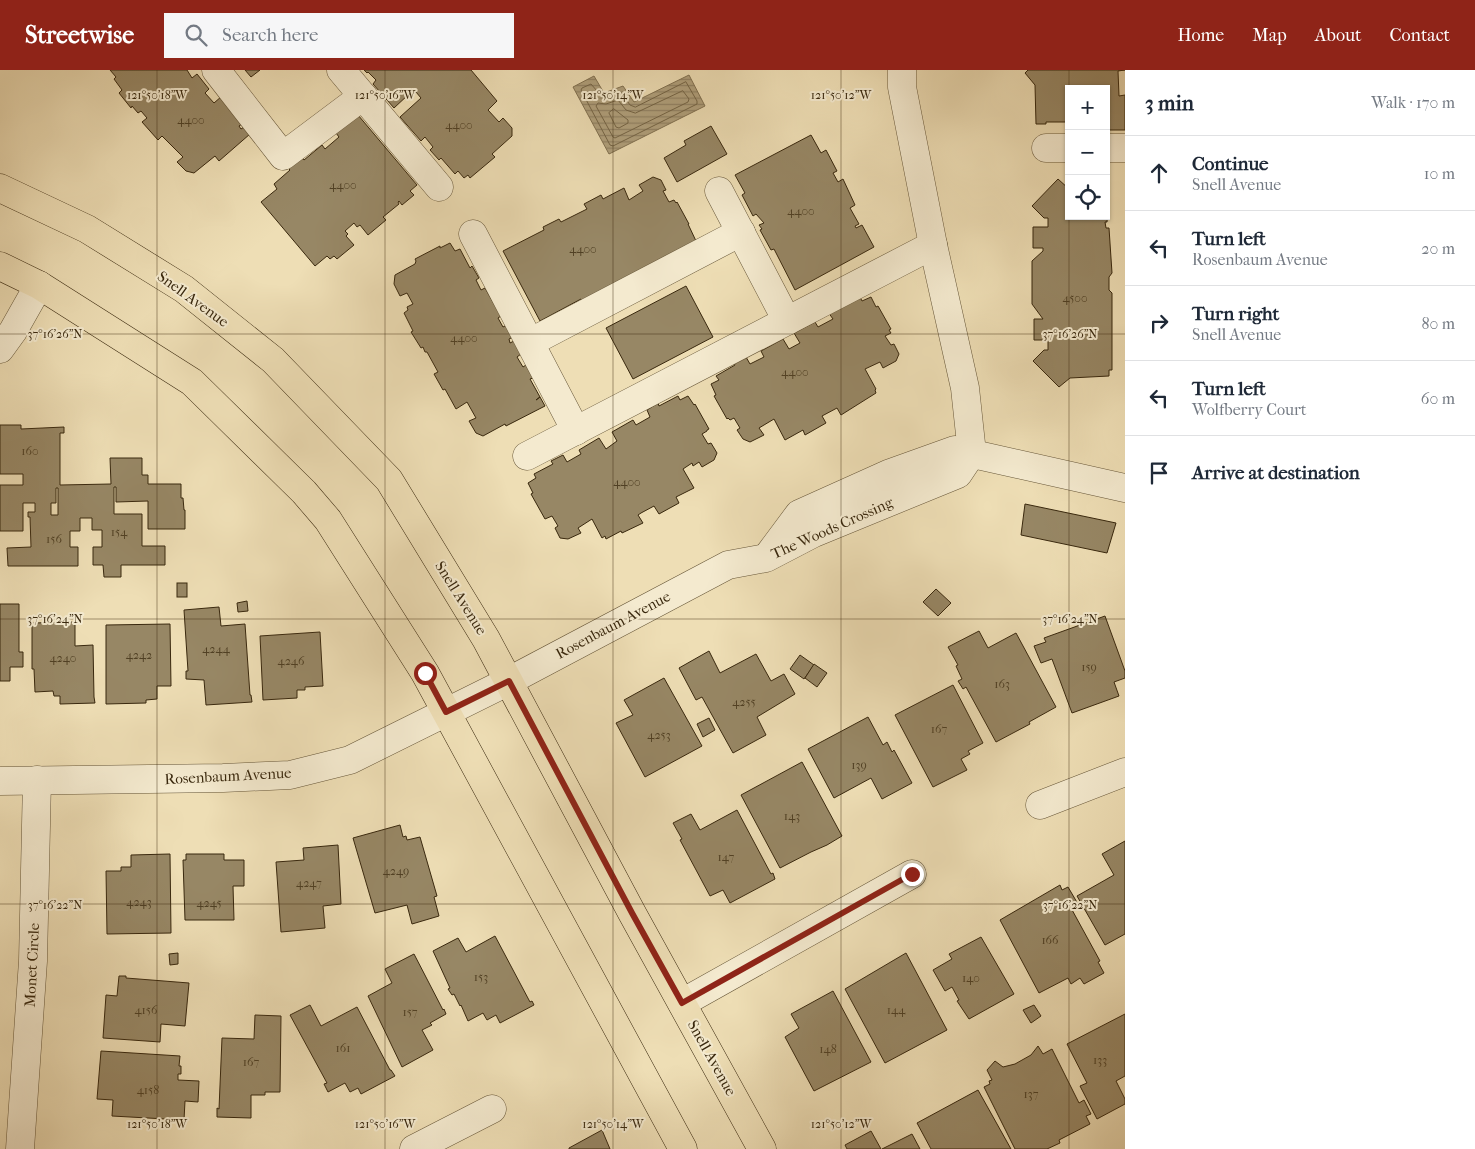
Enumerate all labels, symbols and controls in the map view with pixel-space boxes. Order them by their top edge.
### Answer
search box [164,13,514,58]
text: Streetwise [25,21,134,49]
icon: search [182,21,210,49]
text: Search here [222,24,318,46]
text: Home [1177,25,1224,46]
text: Map [1252,25,1287,46]
text: About [1315,25,1361,46]
text: Contact [1389,25,1450,46]
map controls [1065,85,1110,220]
button: + [1065,85,1110,130]
text: 121°50'18"W [127,88,188,102]
text: 121°50'16"W [355,88,417,102]
text: 121°50'14"W [582,88,645,102]
text: 121°50'12"W [811,88,872,102]
text: 3 min [1145,91,1194,115]
text: Walk · 170 m [1371,93,1455,112]
house number: 4400 [177,113,205,127]
house number: 4400 [445,118,473,132]
button: − [1065,130,1110,175]
text: Continue [1192,153,1268,175]
icon: ahead [1145,159,1173,187]
text: 10 m [1424,164,1455,183]
button: locate [1065,175,1110,220]
text: Snell Avenue [1192,175,1281,194]
house number: 4400 [329,178,357,192]
house number: 4400 [787,204,815,218]
text: Turn left [1192,228,1266,250]
icon: left [1145,234,1173,262]
text: 20 m [1421,239,1455,258]
house number: 4400 [569,242,597,256]
text: Rosenbaum Avenue [1192,250,1328,269]
street label: Snell Avenue [154,267,233,331]
house number: 4500 [1062,291,1088,305]
text: Turn right [1192,303,1279,325]
icon: right [1145,309,1173,337]
text: 80 m [1421,314,1455,333]
text: Snell Avenue [1192,325,1281,344]
text: 37°16'26"N [28,327,82,341]
text: 37°16'26"N [1043,327,1097,341]
house number: 4400 [450,331,478,345]
house number: 4400 [781,365,809,379]
text: Turn left [1192,378,1266,400]
icon: left [1145,384,1173,412]
text: 60 m [1421,389,1455,408]
text: Wolfberry Court [1192,400,1307,419]
house number: 160 [21,444,39,458]
icon: arrive [1145,459,1173,487]
text: Arrive at destination [1192,462,1360,484]
house number: 4400 [613,475,641,489]
street label: The Woods Crossing [768,493,897,563]
house number: 154 [111,525,128,539]
house number: 156 [46,532,62,546]
street label: Snell Avenue [431,558,491,639]
street label: Rosenbaum Avenue [553,587,674,663]
text: 37°16'24"N [27,612,83,626]
text: 37°16'24"N [1042,612,1098,626]
house number: 4244 [202,642,231,656]
house number: 4242 [126,648,152,662]
house number: 4240 [50,651,76,665]
house number: 4246 [278,654,305,668]
house number: 159 [1081,660,1097,674]
route start [414,662,437,685]
house number: 163 [994,677,1010,691]
house number: 4255 [732,695,756,709]
house number: 167 [931,722,947,736]
house number: 4253 [647,728,671,742]
house number: 139 [851,758,867,772]
street label: Rosenbaum Avenue [164,764,293,788]
house number: 143 [784,809,800,823]
house number: 147 [718,850,735,864]
route end [901,863,924,886]
house number: 4249 [383,864,409,878]
house number: 4247 [296,876,322,890]
house number: 4243 [126,895,152,909]
house number: 4245 [196,896,222,910]
text: 37°16'22"N [28,898,82,912]
text: 37°16'22"N [1043,898,1097,912]
street label: Monet Circle [21,922,43,1008]
house number: 166 [1041,933,1059,947]
house number: 153 [474,970,488,984]
house number: 140 [962,971,980,985]
house number: 4156 [134,1003,158,1017]
house number: 144 [887,1003,906,1017]
house number: 157 [402,1005,418,1019]
street label: Snell Avenue [684,1017,740,1099]
house number: 161 [336,1041,350,1055]
house number: 148 [819,1042,837,1056]
house number: 133 [1093,1053,1107,1067]
house number: 167 [243,1055,259,1069]
house number: 4158 [137,1083,159,1097]
house number: 137 [1024,1087,1039,1101]
text: 121°50'18"W [127,1117,188,1131]
text: 121°50'16"W [355,1117,417,1131]
text: 121°50'14"W [582,1117,645,1131]
text: 121°50'12"W [811,1117,872,1131]

